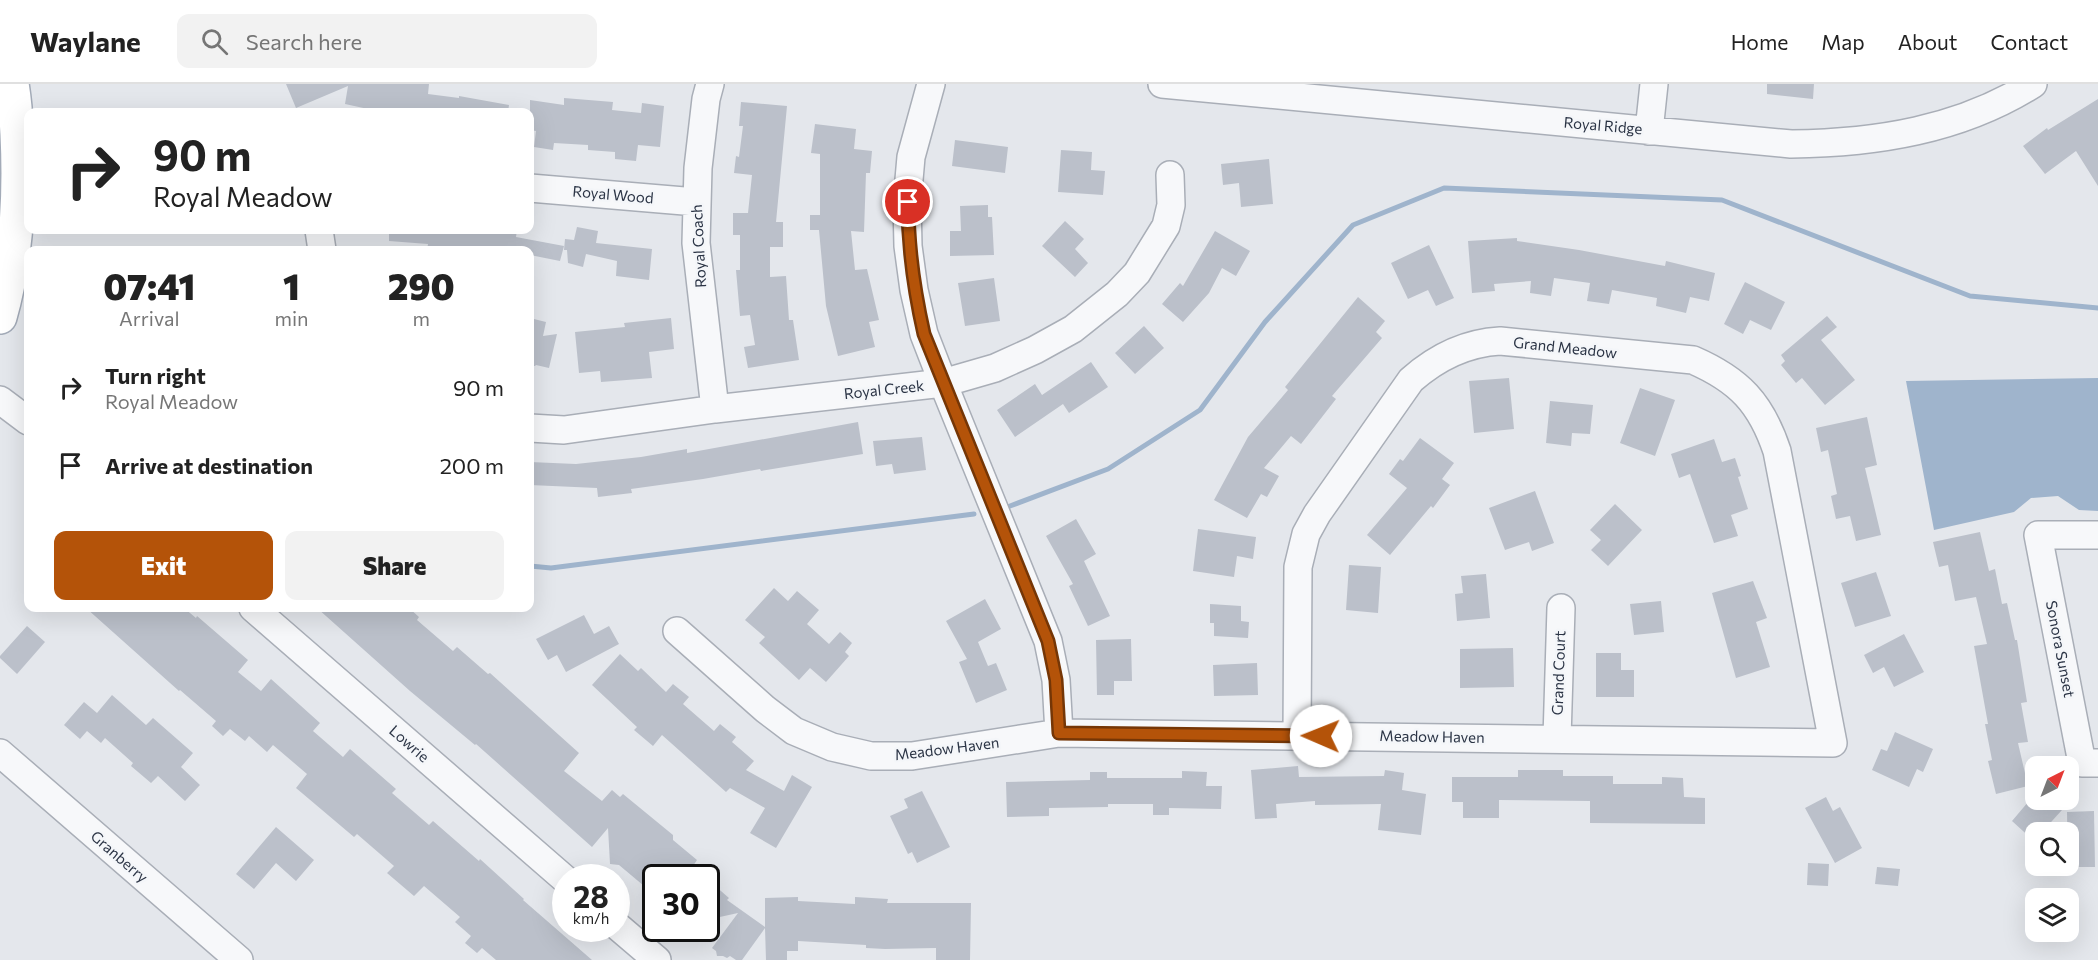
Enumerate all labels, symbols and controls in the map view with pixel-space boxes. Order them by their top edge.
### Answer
search box [177,14,597,68]
text: Waylane [30,24,141,58]
icon: search [198,25,231,58]
text: Search here [246,28,362,55]
text: Home [1731,29,1788,54]
text: Map [1821,29,1865,54]
text: About [1898,29,1957,54]
text: Contact [1990,29,2068,54]
street label: Royal Ridge [1563,113,1643,137]
text: 90 m [153,128,252,180]
icon: right [54,132,132,210]
pin [882,176,933,227]
text: Royal Meadow [153,180,333,213]
street label: Royal Wood [572,181,654,207]
icon: arrive [891,185,924,218]
street label: Royal Coach [687,204,709,288]
text: 07:41 [103,263,195,307]
text: 1 [283,263,300,307]
text: 290 [388,263,455,307]
text: Arrival [119,306,180,330]
text: min [274,306,309,330]
text: m [413,306,430,330]
street label: Grand Meadow [1512,333,1618,361]
text: Turn right [105,362,206,389]
icon: right [54,371,87,404]
text: 90 m [453,374,504,401]
street label: Royal Creek [843,376,925,402]
text: Royal Meadow [105,389,238,413]
icon: arrive [54,449,87,482]
text: Arrive at destination [105,452,313,479]
text: 200 m [440,452,504,479]
button: Exit [54,531,273,600]
button: Share [285,531,504,600]
street label: Sonora Sunset [2043,599,2079,699]
street label: Grand Court [1548,630,1568,716]
position arrow [1289,704,1353,768]
street label: Lowrie [386,721,433,766]
street label: Meadow Haven [1379,726,1485,746]
street label: Meadow Haven [894,733,1000,763]
north arrow [2025,756,2079,810]
map controls [2025,756,2079,942]
button: search [2025,822,2079,876]
street label: Granberry [87,827,152,886]
speed limit sign: 30 [642,864,720,942]
text: 28 [573,877,609,914]
button: layers [2025,888,2079,942]
text: km/h [573,909,609,927]

